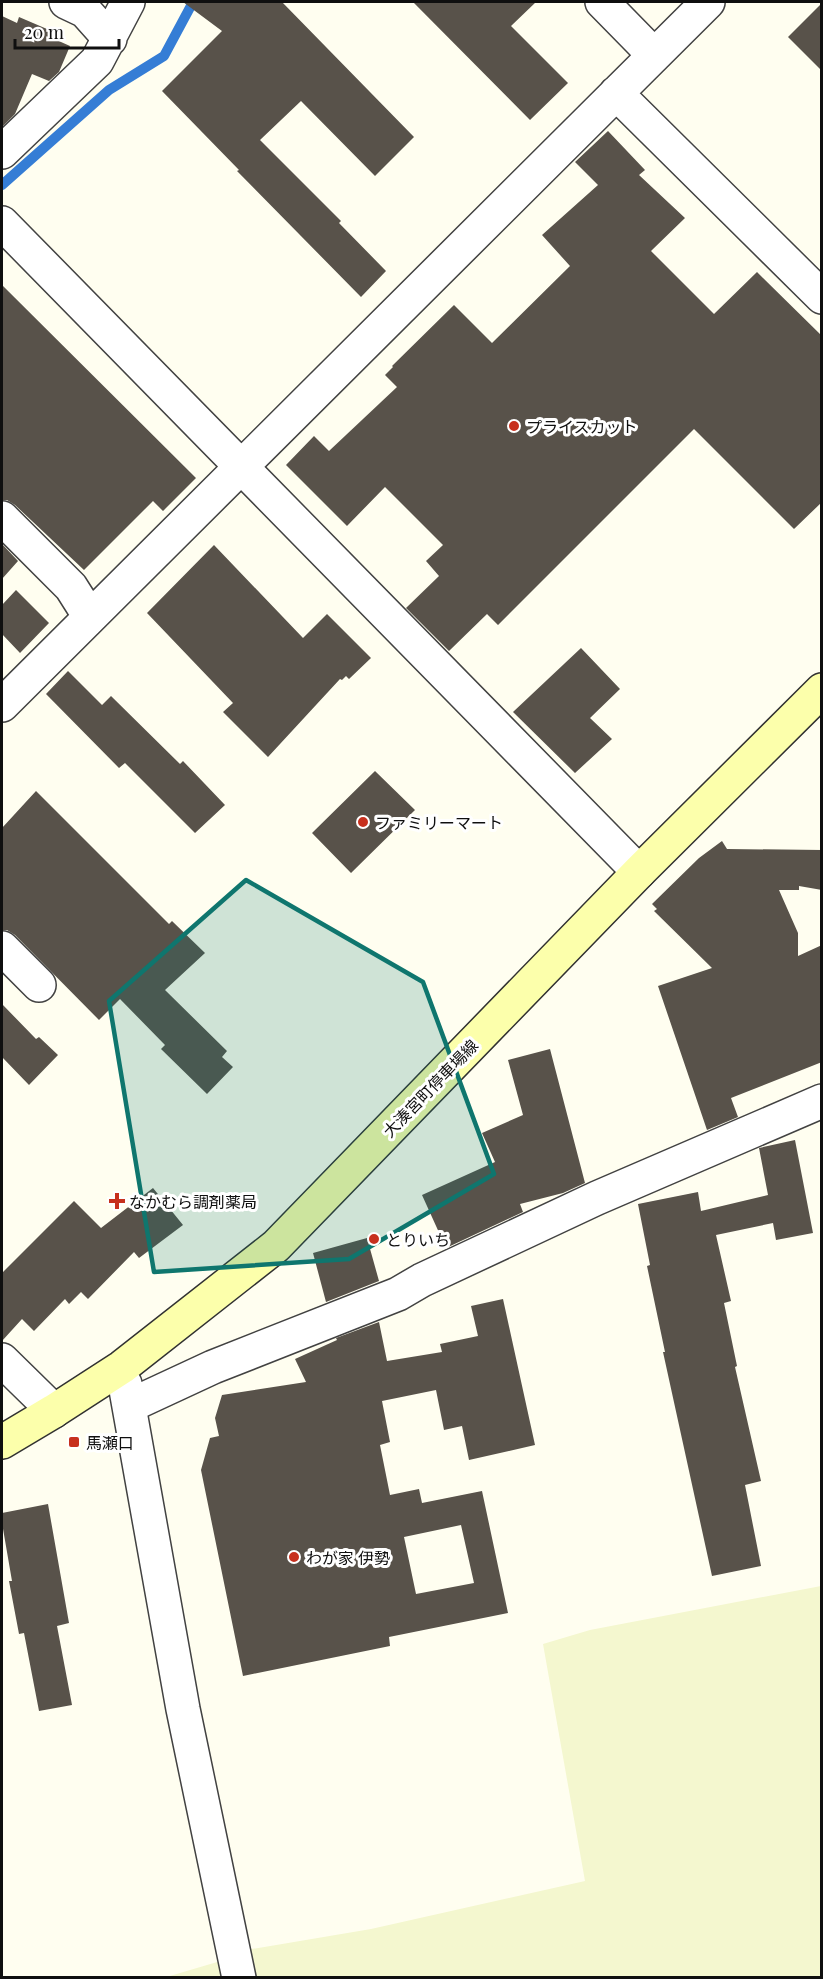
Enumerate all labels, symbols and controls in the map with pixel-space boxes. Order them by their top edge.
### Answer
scale bar [15,12,118,50]
text: 20 m [24,20,64,44]
place label: プライスカット [526,416,638,437]
marker: プライスカット [507,419,521,433]
place label: ファミリーマート [375,812,503,833]
marker: ファミリーマート [356,815,370,829]
street label: 大湊宮町停車場線 [378,1035,482,1141]
place label: なかむら調剤薬局 [129,1191,257,1212]
marker: なかむら調剤薬局 [110,1194,124,1208]
place label: とりいち [386,1229,450,1250]
marker: とりいち [367,1232,381,1246]
place label: 馬瀬口 [86,1432,134,1453]
marker: 馬瀬口 [67,1435,81,1449]
place label: わが家 伊勢 [306,1547,390,1568]
marker: わが家 伊勢 [287,1550,301,1564]

